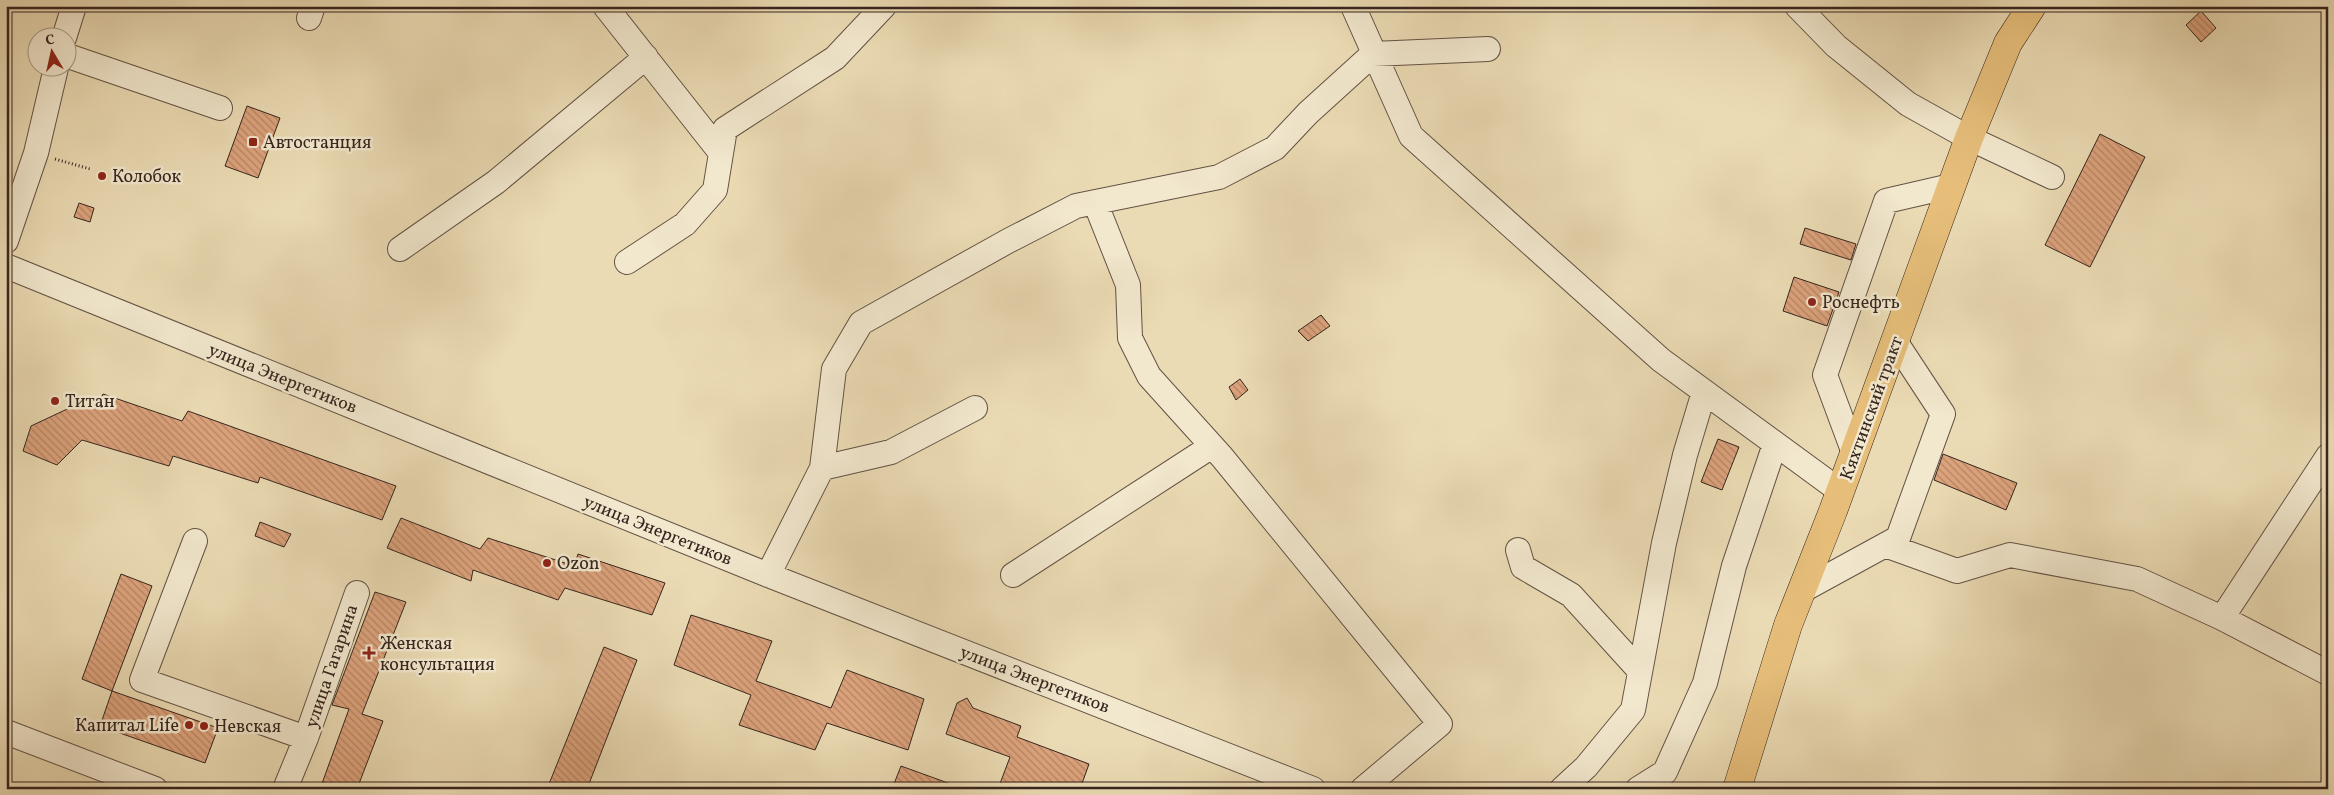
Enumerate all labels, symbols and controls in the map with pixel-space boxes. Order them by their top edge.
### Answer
north arrow [28,28,78,78]
text: С [44,31,56,51]
place label: Автостанция [263,131,371,156]
marker: Автостанция [247,136,259,148]
place label: Колобок [112,165,182,190]
marker: Колобок [96,170,108,182]
place label: Роснефть [1822,291,1900,316]
marker: Роснефть [1806,296,1818,308]
street label: Кяхтинский тракт [1835,333,1910,484]
street label: улица Энергетиков [204,338,361,421]
place label: Титан [65,390,115,415]
marker: Титан [49,395,61,407]
street label: улица Энергетиков [579,490,736,573]
place label: Ozon [557,552,600,577]
marker: Ozon [541,557,553,569]
street label: улица Гагарина [300,601,365,732]
place label: Женская консультация [380,632,495,678]
street label: улица Энергетиков [956,640,1113,721]
marker: Женская консультация [362,646,376,660]
place label: Капитал Life [75,714,179,739]
place label: Невская [214,715,281,740]
marker: Капитал Life [183,719,195,731]
marker: Невская [198,720,210,732]

